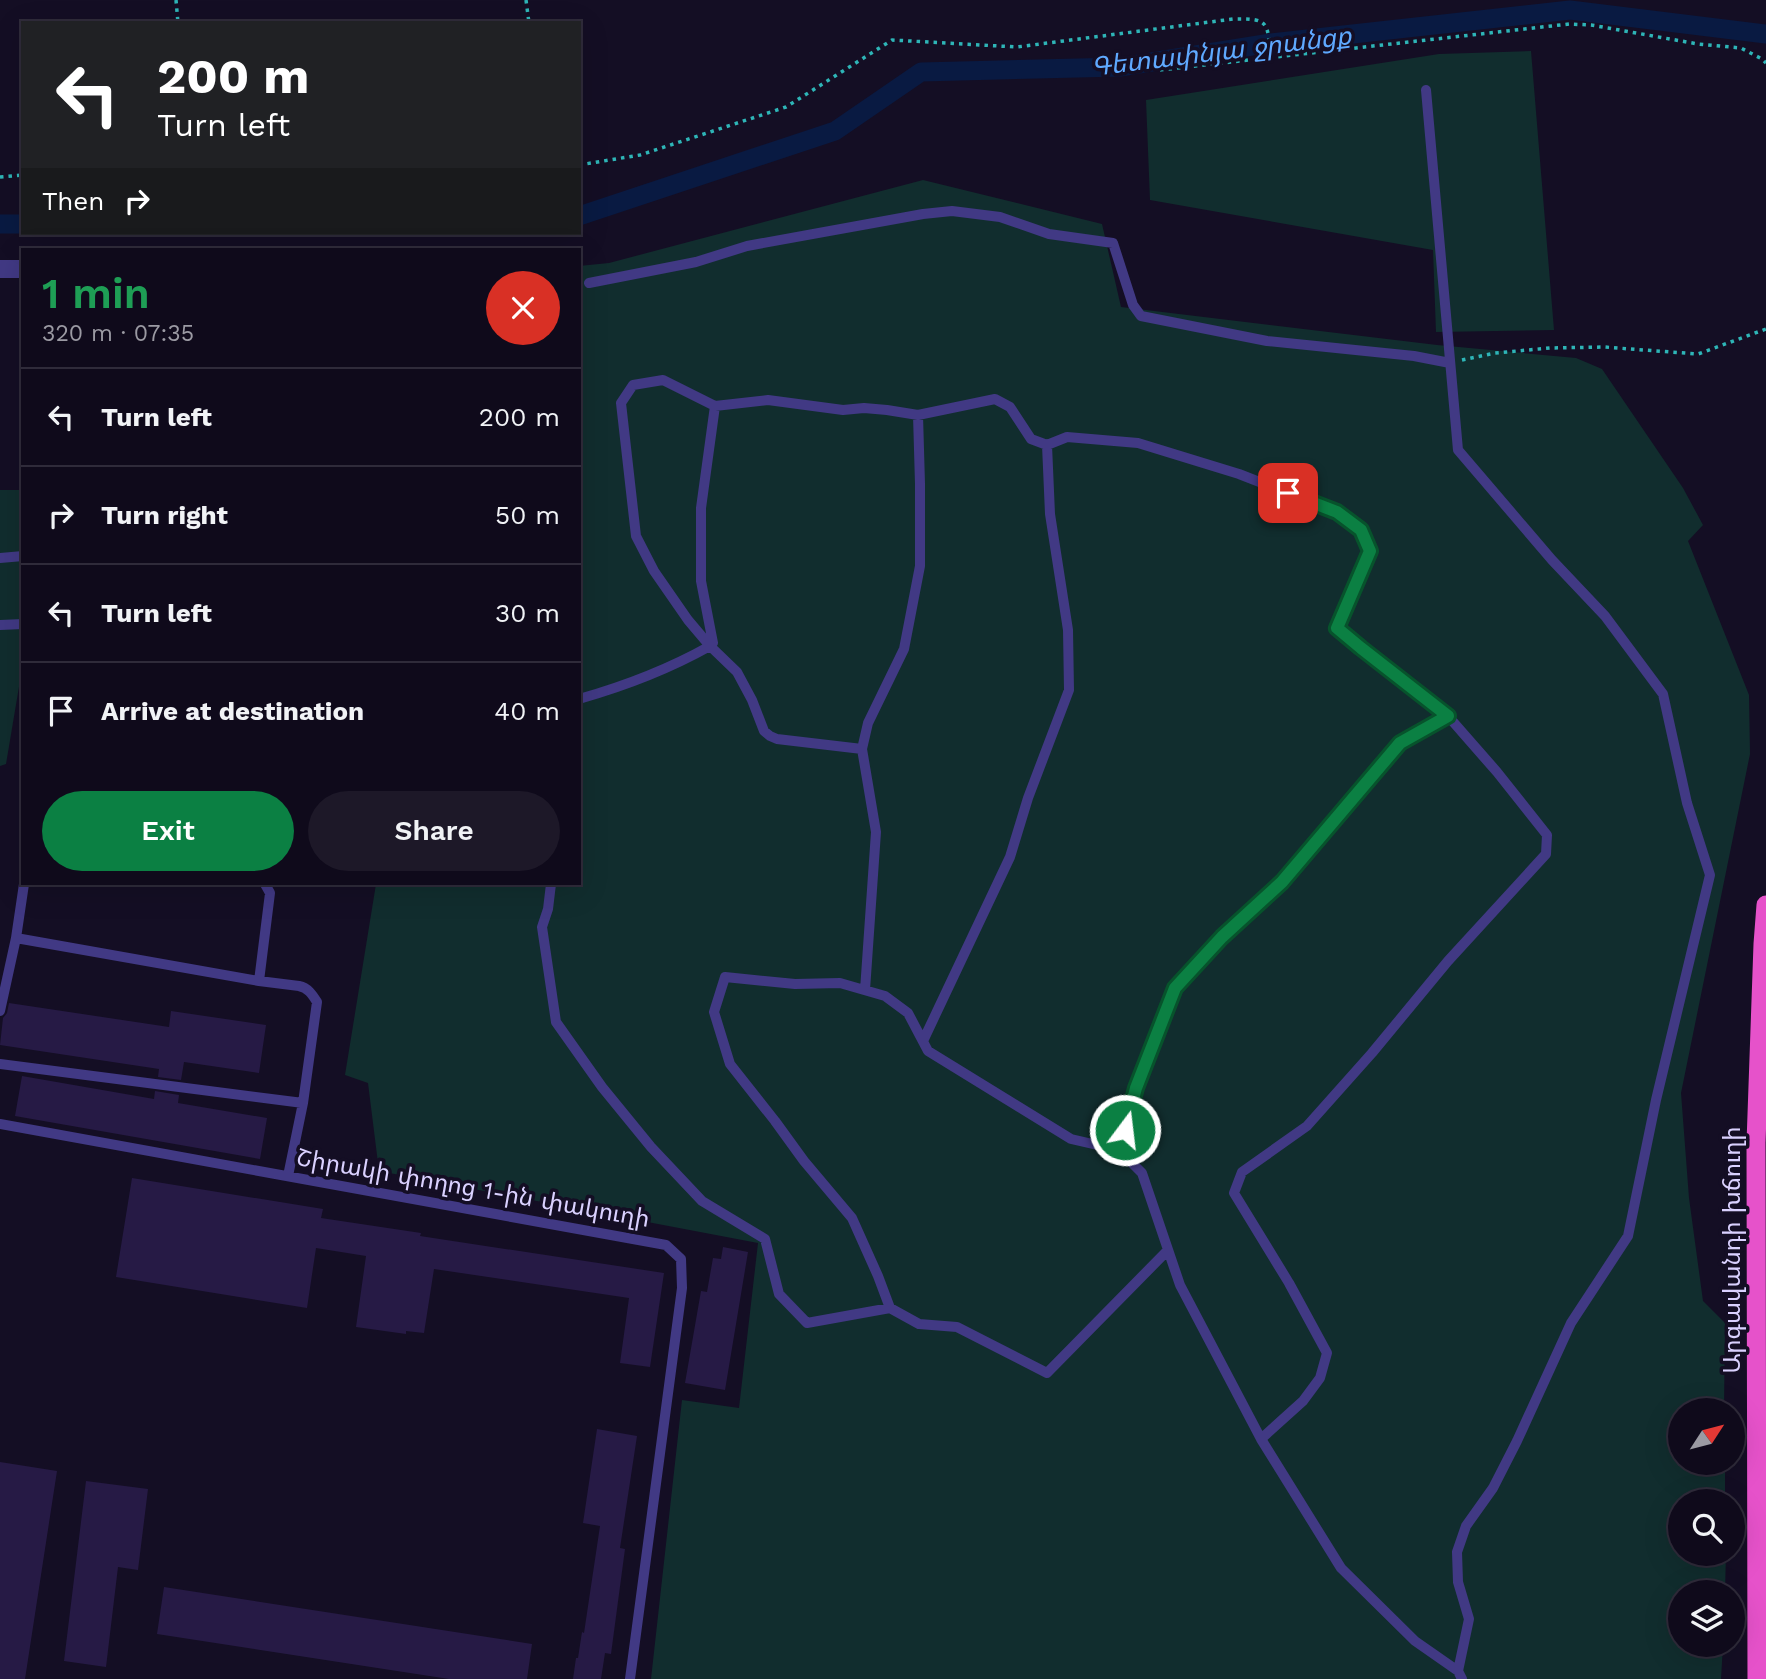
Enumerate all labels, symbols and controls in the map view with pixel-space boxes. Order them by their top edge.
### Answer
water label: Գետափնյա ջրանցք [1089,20,1355,83]
text: 200 m [157,47,309,105]
icon: left [42,49,133,140]
text: Turn left [157,106,290,144]
icon: right [118,182,156,220]
text: Then [42,186,104,216]
text: 1 min [42,269,150,318]
button: close [486,271,560,345]
text: 320 m · 07:35 [42,320,194,347]
icon: left [42,398,80,436]
text: Turn left [101,402,212,432]
text: 200 m [479,402,560,432]
pin [1258,463,1318,523]
icon: arrive [1269,474,1307,512]
icon: right [42,496,80,534]
text: Turn right [101,500,228,530]
text: 50 m [495,500,560,530]
icon: left [42,594,80,632]
text: Turn left [101,598,212,628]
text: 30 m [495,598,560,628]
icon: arrive [42,692,80,730]
text: Arrive at destination [101,696,364,726]
text: 40 m [494,696,560,726]
button: Exit [42,791,294,871]
button: Share [308,791,560,871]
position arrow [1088,1093,1162,1167]
street label: Արգավանդի խճուղի [1718,1126,1746,1374]
street label: Շիրակի փողոց 1-ին փակուղի [294,1143,652,1233]
north arrow [1668,1398,1745,1475]
map controls [1668,1398,1745,1657]
button: search [1668,1489,1745,1566]
button: layers [1668,1580,1745,1657]

